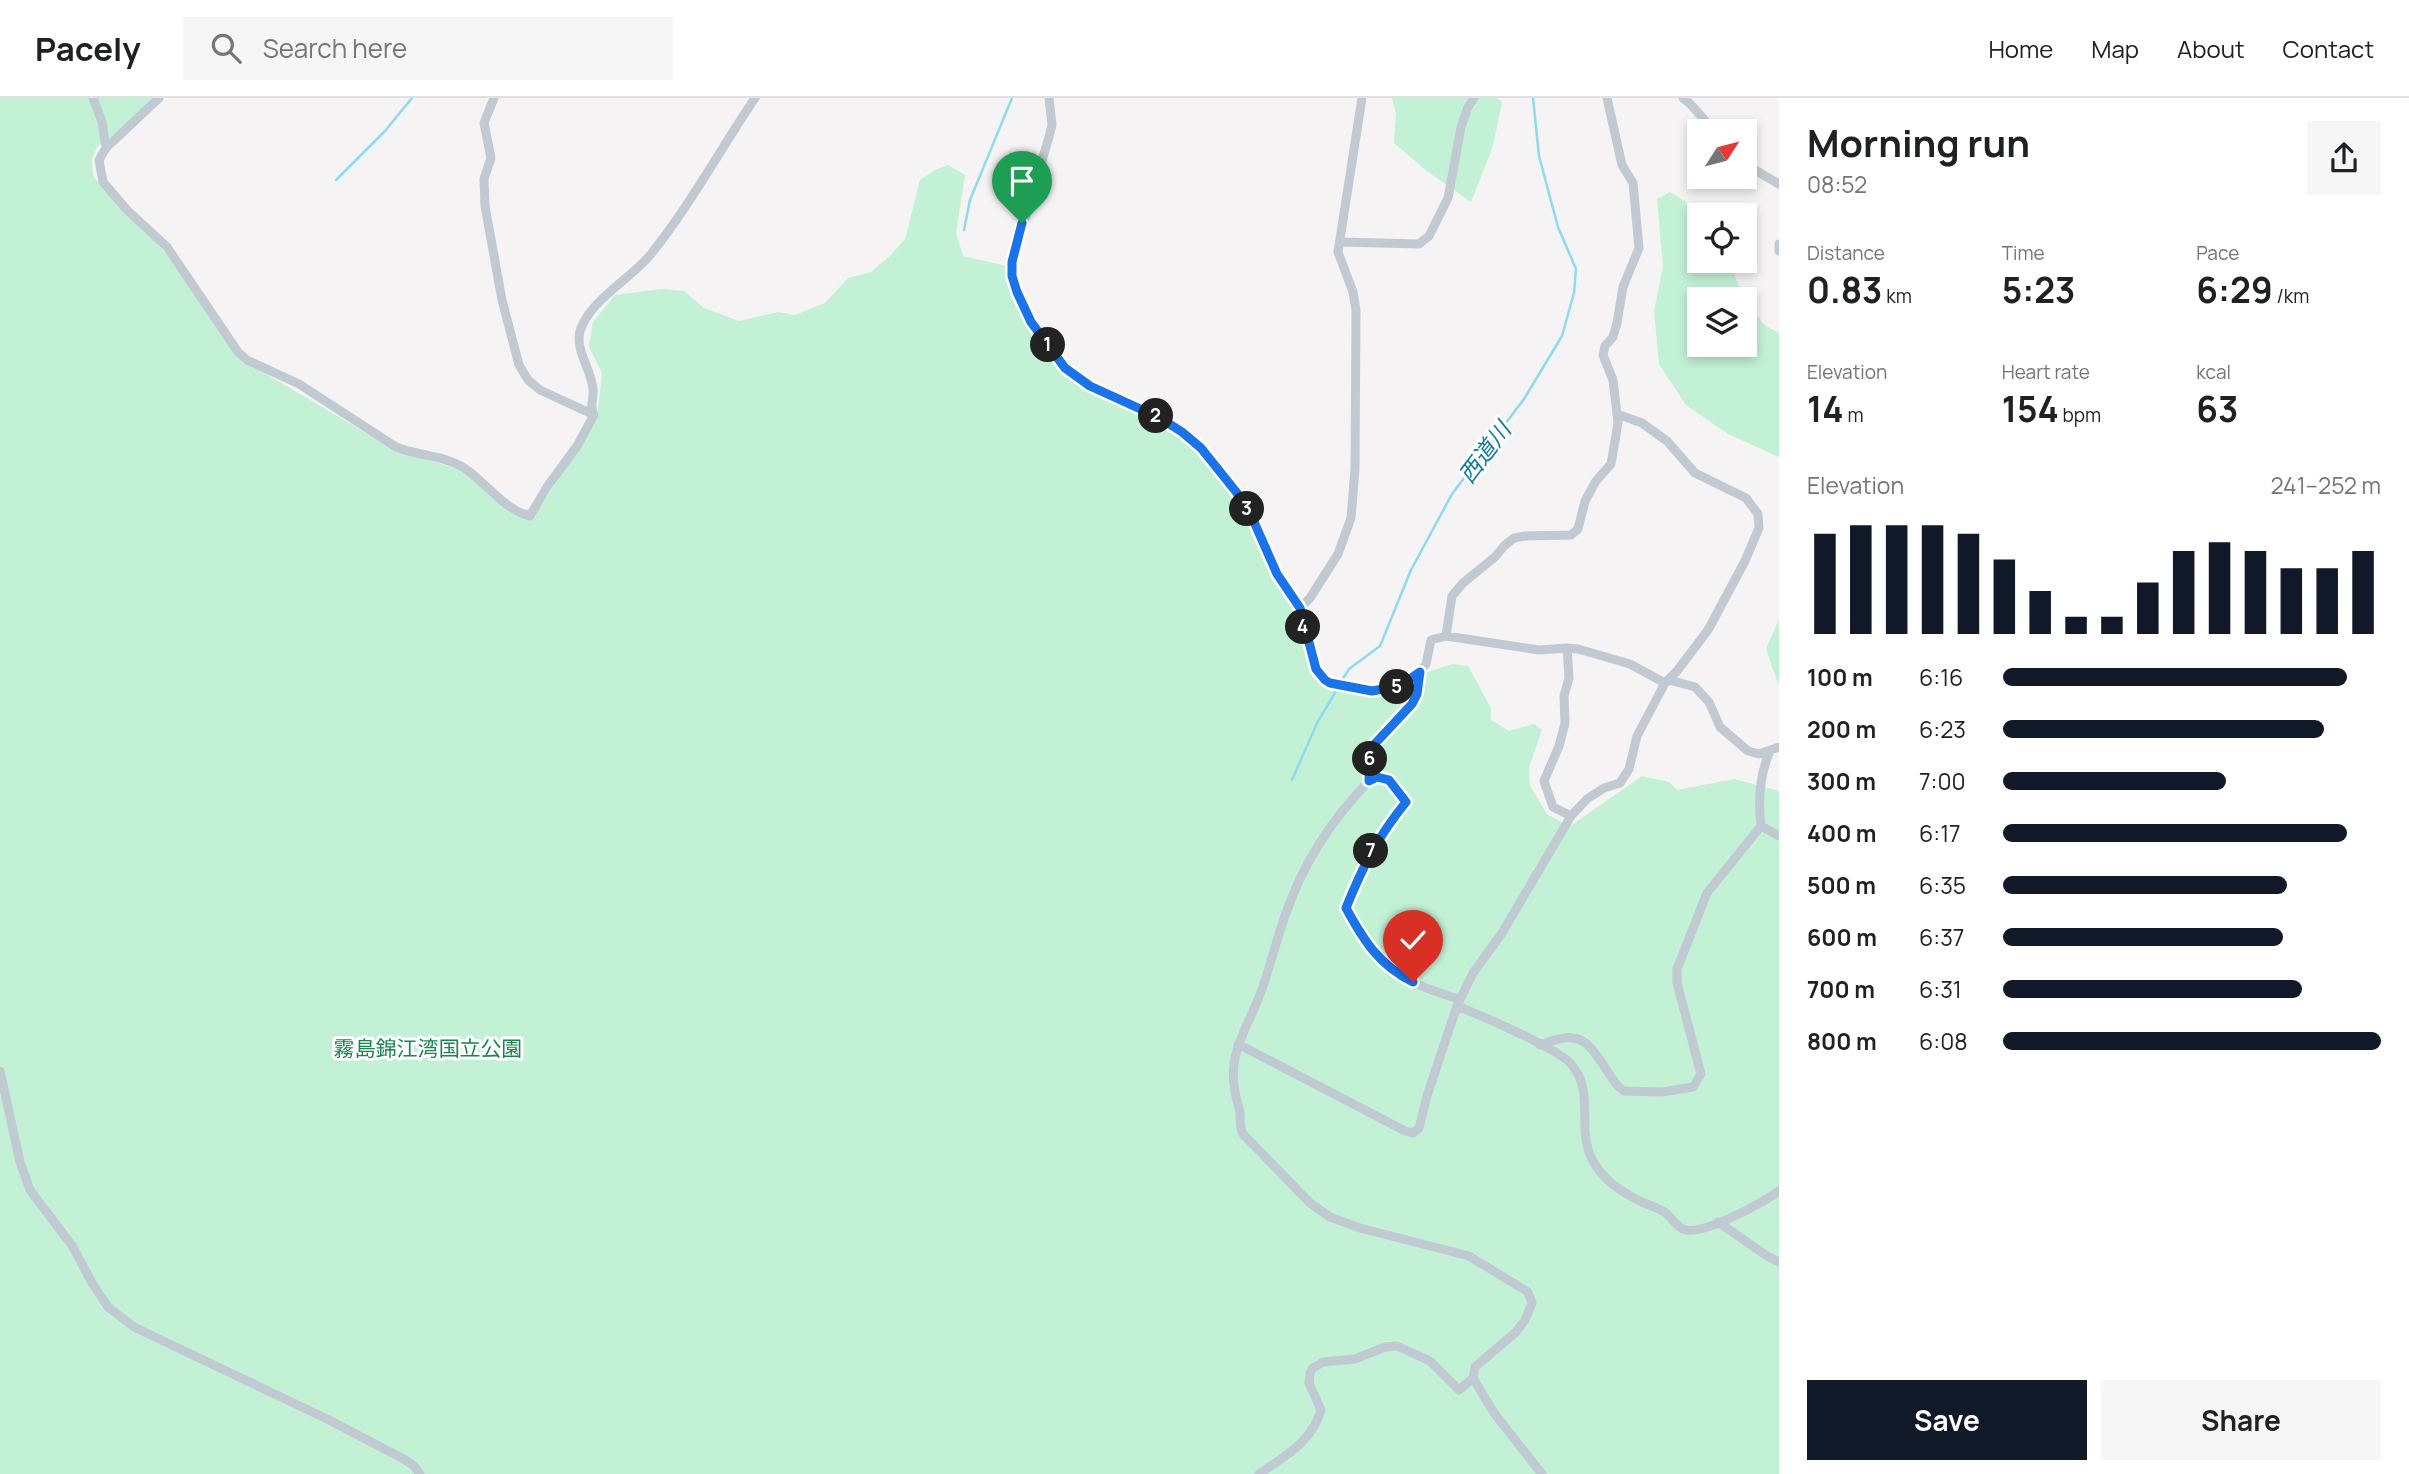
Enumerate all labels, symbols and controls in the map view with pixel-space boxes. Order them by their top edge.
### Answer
search box [183,17,673,80]
text: Pacely [35,26,141,71]
icon: search [207,29,245,67]
text: Search here [263,30,407,66]
text: Home [1988,32,2053,65]
text: Map [2091,32,2139,65]
text: About [2177,32,2245,65]
text: Contact [2283,32,2374,65]
text: Morning run [1807,116,2030,168]
north arrow [1687,119,1757,189]
map controls [1687,119,1757,357]
button: share [2307,121,2381,195]
pin [992,151,1052,223]
icon: arrive [1003,162,1041,200]
text: 08:52 [1807,168,1867,200]
button: locate [1687,203,1757,273]
text: Distance [1807,240,1885,266]
text: Time [2002,240,2045,266]
text: Pace [2196,240,2239,266]
text: 0.83 [1807,266,1882,314]
text: 5:23 [2002,266,2075,314]
text: 6:29 [2196,266,2273,314]
text: km [1882,283,1912,309]
text: /km [2273,283,2309,309]
button: layers [1687,287,1757,357]
pin: 1 [1030,328,1066,362]
text: 1 [1043,331,1052,357]
text: Elevation [1807,359,1887,385]
text: Heart rate [2002,359,2090,385]
text: kcal [2196,359,2231,385]
text: 14 [1807,385,1844,433]
text: 154 [2002,385,2059,433]
text: 63 [2196,385,2238,433]
pin: 2 [1138,398,1174,434]
text: 2 [1150,402,1161,428]
text: m [1844,402,1864,428]
text: bpm [2059,402,2101,428]
water label: 西道川 [1450,412,1519,489]
text: Elevation [1807,469,1904,501]
text: 241–252 m [2270,469,2381,501]
pin: 3 [1230,492,1264,526]
text: 3 [1241,495,1252,521]
pin: 4 [1286,610,1320,644]
text: 4 [1297,613,1308,639]
text: 100 m [1807,661,1873,693]
text: 6:16 [1919,661,1963,693]
pin: 5 [1380,670,1414,704]
text: 5 [1391,673,1402,699]
text: 200 m [1807,713,1876,745]
text: 6:23 [1919,713,1966,745]
pin: 6 [1352,742,1388,776]
text: 6 [1364,745,1375,771]
text: 300 m [1807,765,1876,797]
text: 7:00 [1919,765,1965,797]
text: 400 m [1807,817,1877,849]
text: 6:17 [1919,817,1961,849]
pin: 7 [1354,834,1388,868]
text: 7 [1365,837,1376,863]
text: 500 m [1807,869,1876,901]
text: 6:35 [1919,869,1966,901]
pin [1383,910,1443,982]
icon: check [1394,921,1432,959]
text: 600 m [1807,921,1877,953]
text: 6:37 [1919,921,1964,953]
text: 700 m [1807,973,1875,1005]
text: 6:31 [1919,973,1962,1005]
text: 800 m [1807,1025,1877,1057]
text: 6:08 [1919,1025,1968,1057]
park label: 霧島錦江湾国立公園 [334,1034,523,1062]
button: Save [1807,1380,2087,1460]
button: Share [2101,1380,2381,1460]

